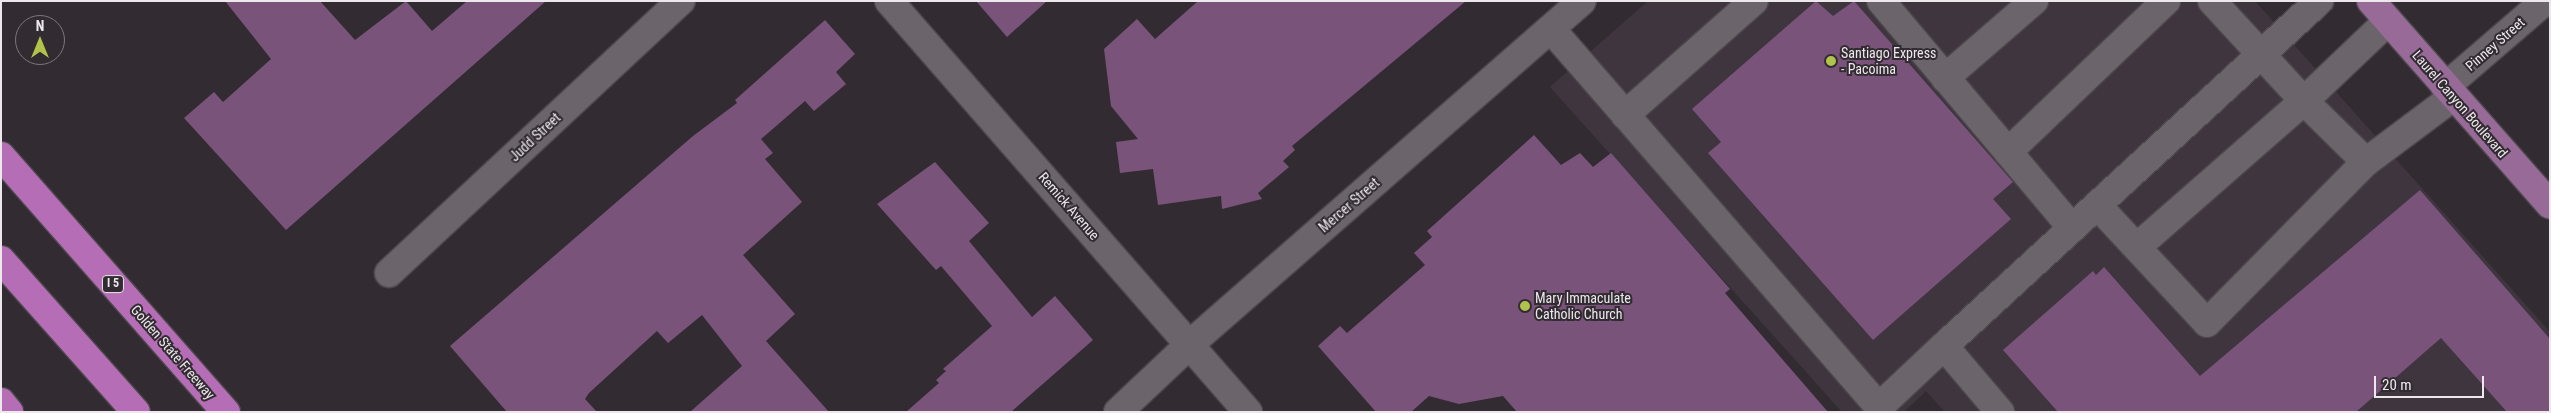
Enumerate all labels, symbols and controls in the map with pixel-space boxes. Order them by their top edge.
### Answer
street label: Pinney Street [2462,14,2528,74]
north arrow [15,15,65,65]
text: N [36,18,44,34]
place label: Santiago Express - Pacoima [1841,45,1936,78]
street label: Laurel Canyon Boulevard [2409,47,2511,161]
marker: Santiago Express - Pacoima [1825,55,1837,67]
street label: Judd Street [506,109,564,165]
street label: Remick Avenue [1035,169,1103,243]
street label: Mercer Street [1315,174,1383,236]
road number: I 5 [102,274,124,294]
place label: Mary Immaculate Catholic Church [1535,290,1631,322]
marker: Mary Immaculate Catholic Church [1519,300,1531,312]
street label: Golden State Freeway [127,301,219,403]
scale bar [2376,366,2486,398]
text: 20 m [2382,376,2412,394]

